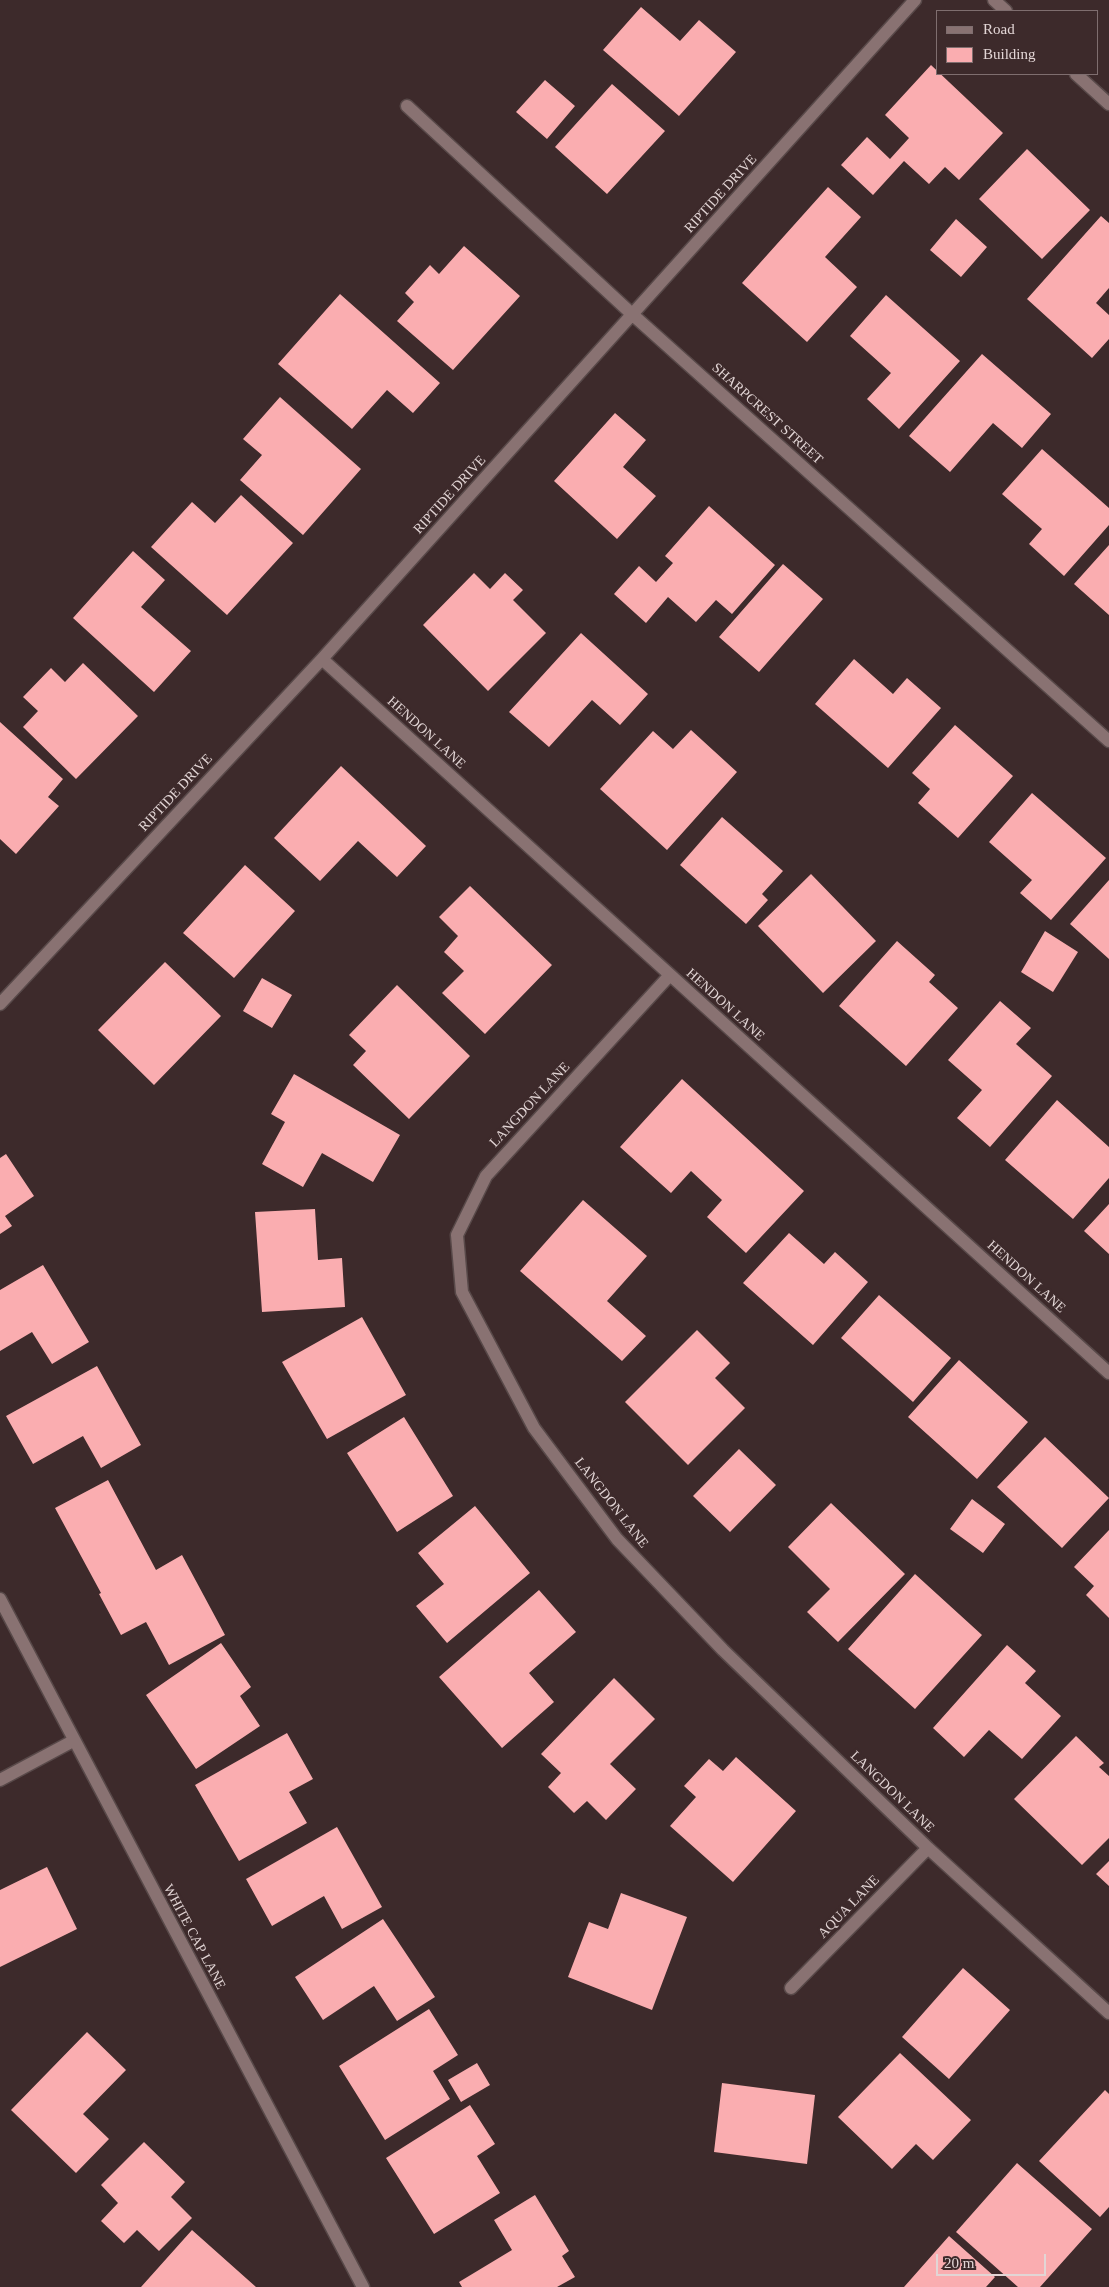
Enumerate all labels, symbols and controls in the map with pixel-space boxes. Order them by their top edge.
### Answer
legend [936,10,1099,75]
text: Road [983,21,1015,37]
text: Building [983,46,1036,62]
street label: RIPTIDE DRIVE [681,151,761,237]
street label: SHARPCREST STREET [708,360,826,468]
street label: RIPTIDE DRIVE [410,452,490,538]
street label: HENDON LANE [383,693,469,773]
street label: RIPTIDE DRIVE [136,751,216,835]
street label: HENDON LANE [682,965,768,1045]
street label: LANGDON LANE [486,1059,574,1151]
street label: HENDON LANE [983,1237,1069,1317]
street label: LANGDON LANE [571,1454,651,1552]
street label: LANGDON LANE [847,1748,937,1836]
street label: AQUA LANE [815,1872,883,1942]
street label: WHITE CAP LANE [159,1882,229,1992]
scale bar [939,2244,1049,2276]
text: 20 m [944,2255,974,2271]

